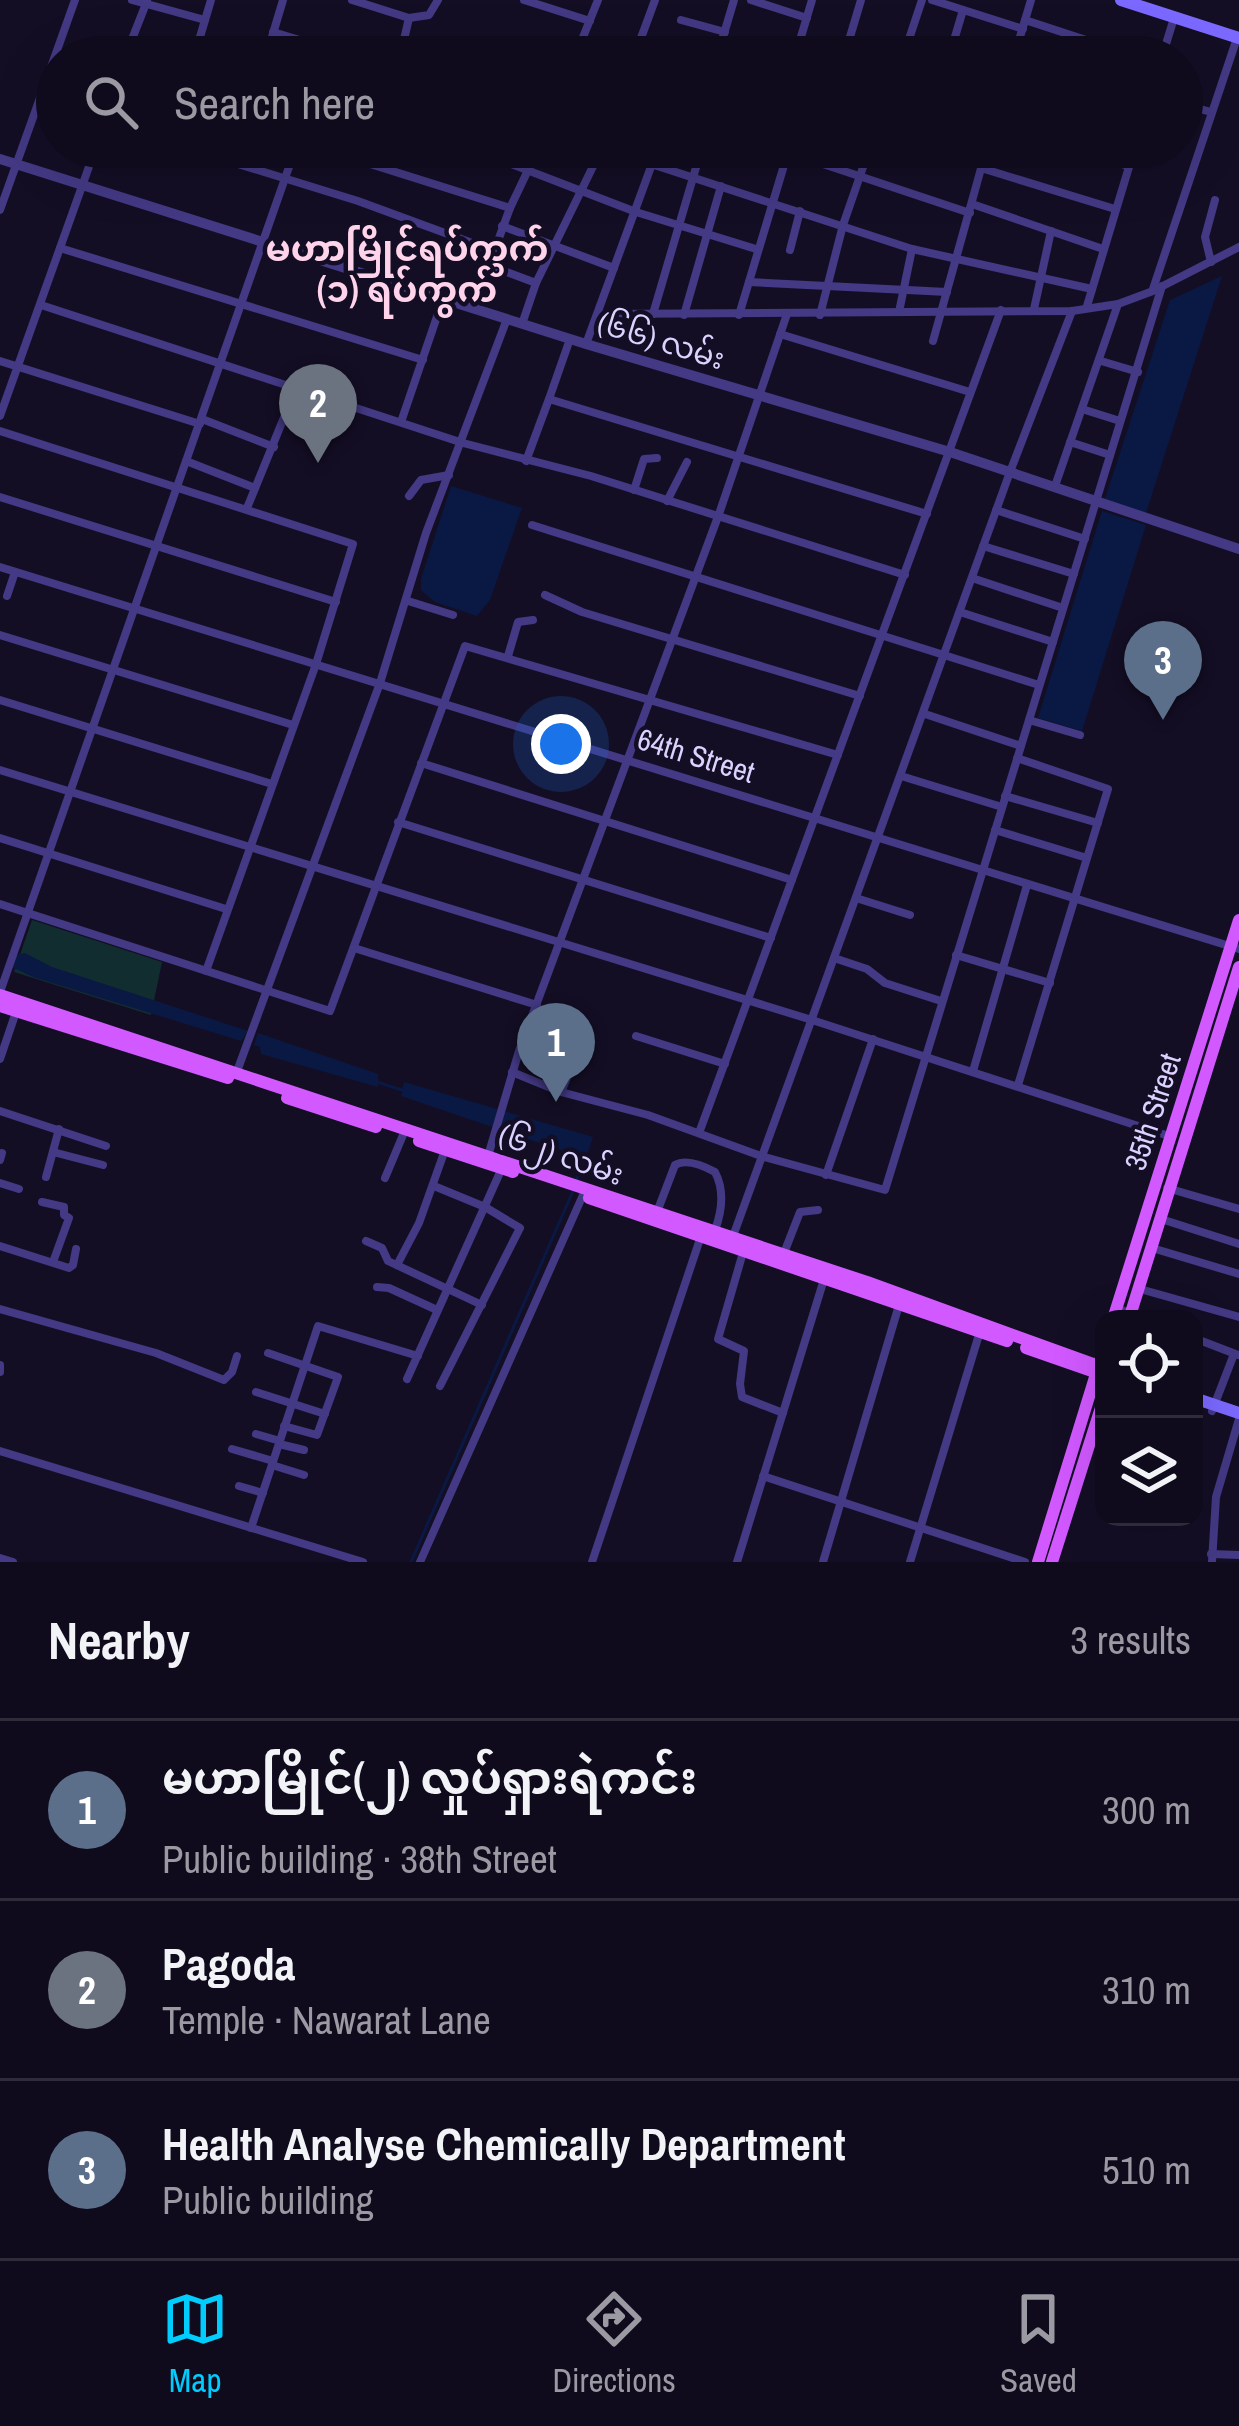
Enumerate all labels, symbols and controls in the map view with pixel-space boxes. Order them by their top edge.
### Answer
search box [36,36,1203,168]
icon: search [78,69,144,135]
text: Search here [174,72,375,133]
district label: မဟာမြိုင်ရပ်ကွက် (၁) ရပ်ကွက် [266,224,548,319]
street label: (၆၆) လမ်း [593,301,730,378]
pin: 2 [279,364,357,463]
pin: 3 [1124,621,1202,720]
your location [531,714,591,774]
street label: 64th Street [633,718,760,792]
pin: 1 [517,1003,595,1102]
street label: 35th Street [1114,1048,1190,1175]
street label: (၆၂) လမ်း [492,1113,629,1200]
map controls [1095,1310,1203,1526]
button: locate [1095,1310,1203,1418]
button: layers [1095,1418,1203,1526]
text: Nearby [48,1606,190,1675]
text: 3 results [1070,1614,1191,1666]
text: မဟာမြိုင်(၂) လှုပ်ရှားရဲကင်း [162,1747,697,1808]
text: 1 [78,1784,96,1836]
text: 300 m [1102,1784,1191,1836]
text: Public building · 38th Street [162,1833,557,1885]
text: Pagoda [162,1933,295,1994]
text: 2 [78,1964,96,2016]
text: 310 m [1102,1964,1191,2016]
text: Temple · Nawarat Lane [162,1994,491,2046]
text: Health Analyse Chemically Department [162,2113,846,2174]
text: 3 [78,2144,96,2196]
text: 510 m [1102,2144,1191,2196]
text: Public building [162,2174,374,2226]
tab: Map [162,2286,228,2402]
tab: Directions [552,2286,676,2402]
tab: Saved [1000,2286,1077,2402]

